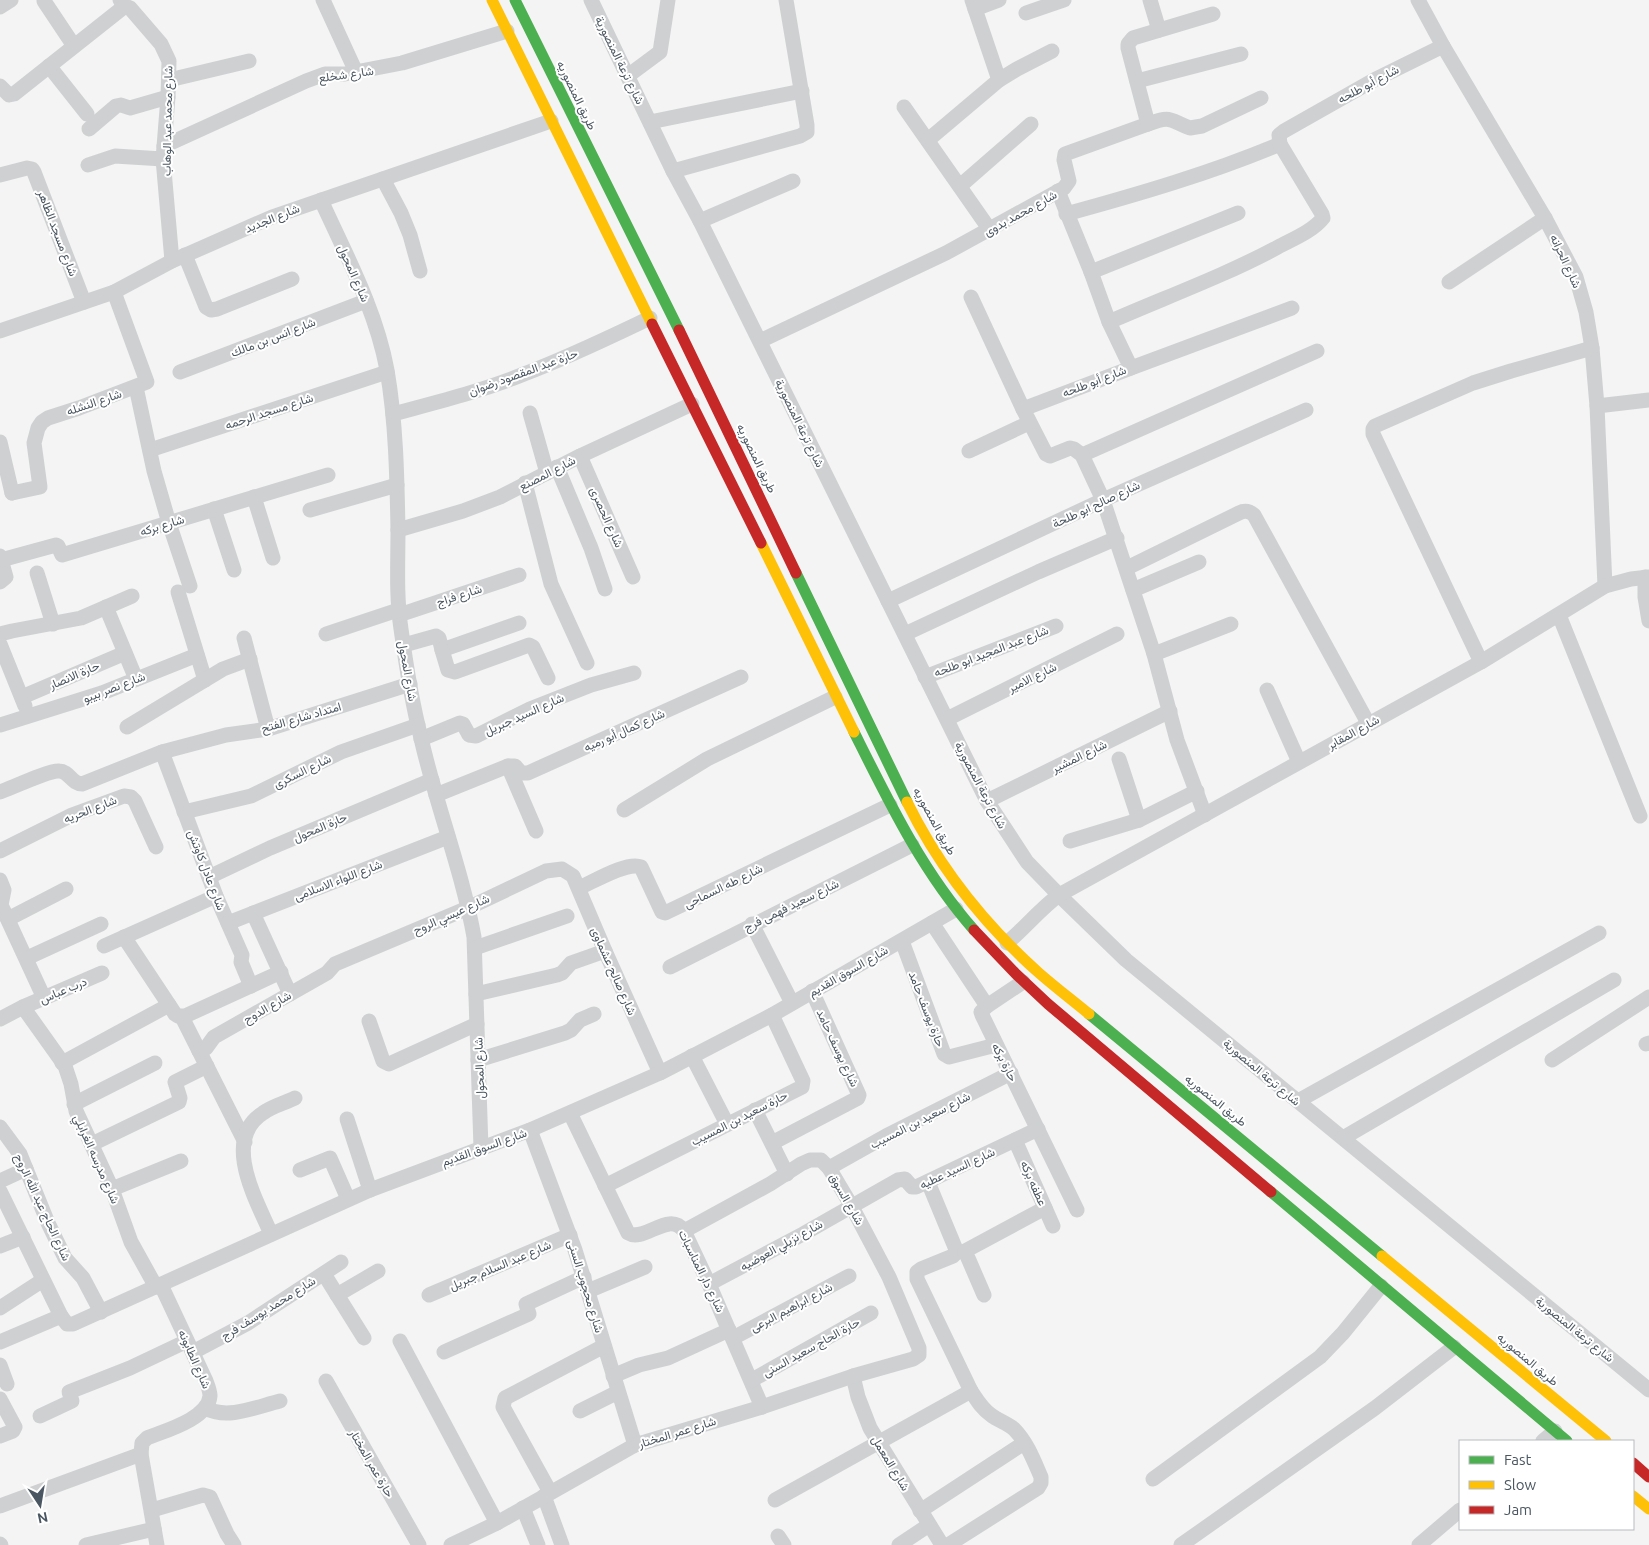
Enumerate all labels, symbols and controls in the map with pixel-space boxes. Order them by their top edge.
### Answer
street label: شارع ترعة المنصورية [590,14,647,107]
street label: طريق المنصوريه [553,58,599,133]
street label: شارع أبو طلحه [1335,62,1402,108]
street label: شارع شخلع [318,64,375,87]
street label: شارع محمد عبد الوهاب [160,66,177,176]
street label: شارع مسجد الظاهر [32,187,80,279]
street label: شارع محمد بدوى [981,188,1060,241]
street label: شارع الجديد [243,201,302,238]
street label: شارع الحرانه [1545,232,1584,291]
street label: شارع المحول [333,242,372,305]
street label: شارع انس بن مالك [229,315,318,362]
street label: حارة عبد المقصود رضوان [467,346,580,400]
street label: شارع أبو طلحه [1060,363,1129,402]
street label: شارع ترعة المنصورية [770,377,827,470]
street label: شارع النشله [65,387,124,420]
street label: شارع مسجد الرحمه [223,391,316,434]
street label: طريق المنصوريه [733,421,779,496]
street label: شارع المصنع [517,453,579,495]
street label: شارع صالح ابو طلحة [1050,478,1143,533]
street label: شارع الحصرى [585,485,626,550]
street label: شارع بركه [138,512,187,541]
street label: شارع فراج [435,582,484,611]
street label: شارع عبد المجيد ابو طلحه [932,623,1051,682]
street label: شارع المحول [393,640,420,703]
street label: حارة الانصار [46,659,102,694]
street label: شارع الامير [1005,660,1060,697]
street label: شارع نصر بيبو [81,669,148,708]
street label: شارع السيد جبريل [482,691,567,740]
street label: امتداد شارع الفتح [259,699,343,738]
street label: شارع كمال أبو رميه [582,706,668,756]
street label: شارع المقابر [1324,712,1383,755]
street label: شارع المشير [1048,737,1110,778]
street label: شارع ترعة المنصورية [950,739,1009,832]
street label: شارع السكرى [271,751,334,793]
street label: طريق المنصوريه [909,785,959,858]
street label: شارع الحريه [62,793,120,828]
street label: حارة المحول [291,810,350,846]
street label: شارع عادل كاوتش [183,828,228,913]
street label: شارع اللواء الاسلامى [292,857,385,906]
street label: شارع طه السماحى [682,861,766,913]
street label: شارع سعيد فهمى فرج [741,876,842,936]
street label: شارع عيسي الروح [411,891,493,940]
street label: شارع صالح عشماوى [586,925,639,1018]
street label: شارع السوق القديم [806,943,892,1002]
street label: حارة يوسف حامد [905,969,947,1049]
street label: درب عباس [37,974,90,1008]
street label: شارع الدوح [241,988,295,1028]
street label: شارع يوسف حامد [812,1007,862,1090]
street label: شارع ترعة المنصورية [1219,1036,1303,1110]
street label: شارع المحول [471,1037,490,1099]
street label: حارة بركه [988,1041,1020,1084]
street label: طريق المنصوريه [1181,1071,1249,1130]
street label: حارة سعيد بن المسيب [689,1088,790,1150]
street label: شارع سعيد بن المسيب [868,1089,973,1154]
street label: شارع مدرسه الغرابلي [68,1112,122,1207]
street label: شارع السوق القديم [440,1126,529,1171]
street label: شارع السيد عطيه [917,1145,998,1194]
street label: شارع الحاج عبد الله الروح [10,1151,74,1264]
street label: عطفه بركه [1016,1158,1050,1208]
street label: شارع السوق [825,1171,867,1228]
street label: شارع نزيلي العوضيه [738,1217,826,1277]
street label: شارع دار المناسبات [674,1228,728,1316]
street label: شارع عبد السلام جبريل [447,1238,554,1295]
street label: شارع محجوب السنى [563,1238,606,1335]
street label: شارع محمد يوسف فرج [218,1274,319,1345]
street label: شارع ابراهيم البرعى [748,1280,836,1337]
street label: شارع ترعة المنصورية [1532,1294,1617,1367]
street label: حارة الحاج سعيد السنى [760,1315,863,1382]
street label: شارع الطابونه [174,1328,214,1392]
street label: طريق المنصوريه [1494,1330,1561,1390]
street label: شارع عمر المختار [636,1414,718,1453]
street label: حارة عمر المختار [345,1426,397,1500]
street label: شارع المعمل [867,1433,912,1494]
legend [1459,1440,1634,1530]
text: Fast [1504,1451,1532,1468]
text: Slow [1504,1476,1537,1493]
north arrow [15,1480,65,1530]
text: Jam [1504,1501,1532,1518]
text: N [36,1509,49,1527]

